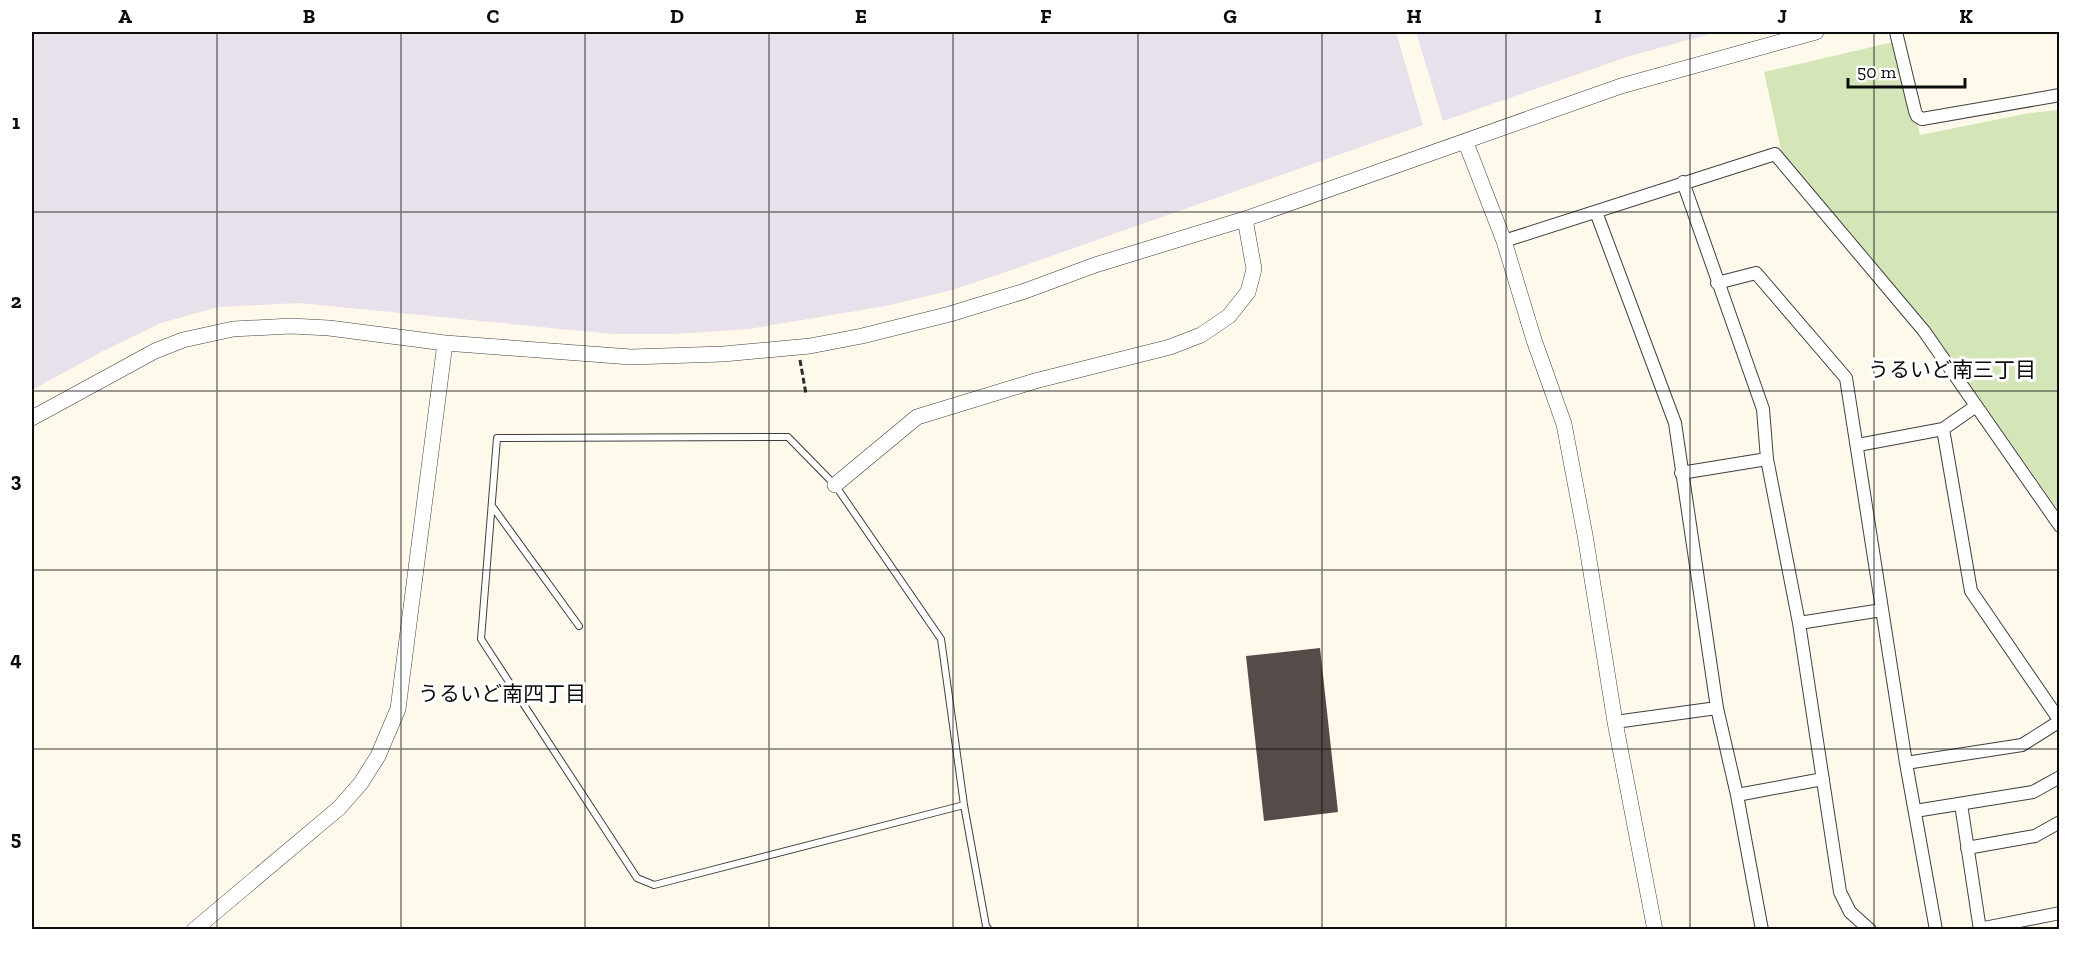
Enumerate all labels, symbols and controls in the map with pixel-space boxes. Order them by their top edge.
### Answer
text: A [118,4,132,28]
text: B [303,4,315,28]
text: C [487,4,500,28]
text: D [670,4,684,28]
text: E [855,4,867,28]
text: F [1040,4,1052,28]
text: G [1223,4,1237,28]
text: H [1406,4,1422,28]
text: I [1594,4,1602,28]
text: J [1777,4,1787,28]
text: K [1959,4,1973,28]
scale bar [1848,51,1965,89]
text: 50 m [1857,61,1897,83]
text: 1 [12,110,20,134]
text: 2 [11,289,22,313]
district label: うるいど南三丁目 [1868,357,2036,382]
text: 3 [11,468,22,492]
text: 4 [10,647,22,671]
district label: うるいど南四丁目 [418,681,586,706]
text: 5 [11,826,21,850]

